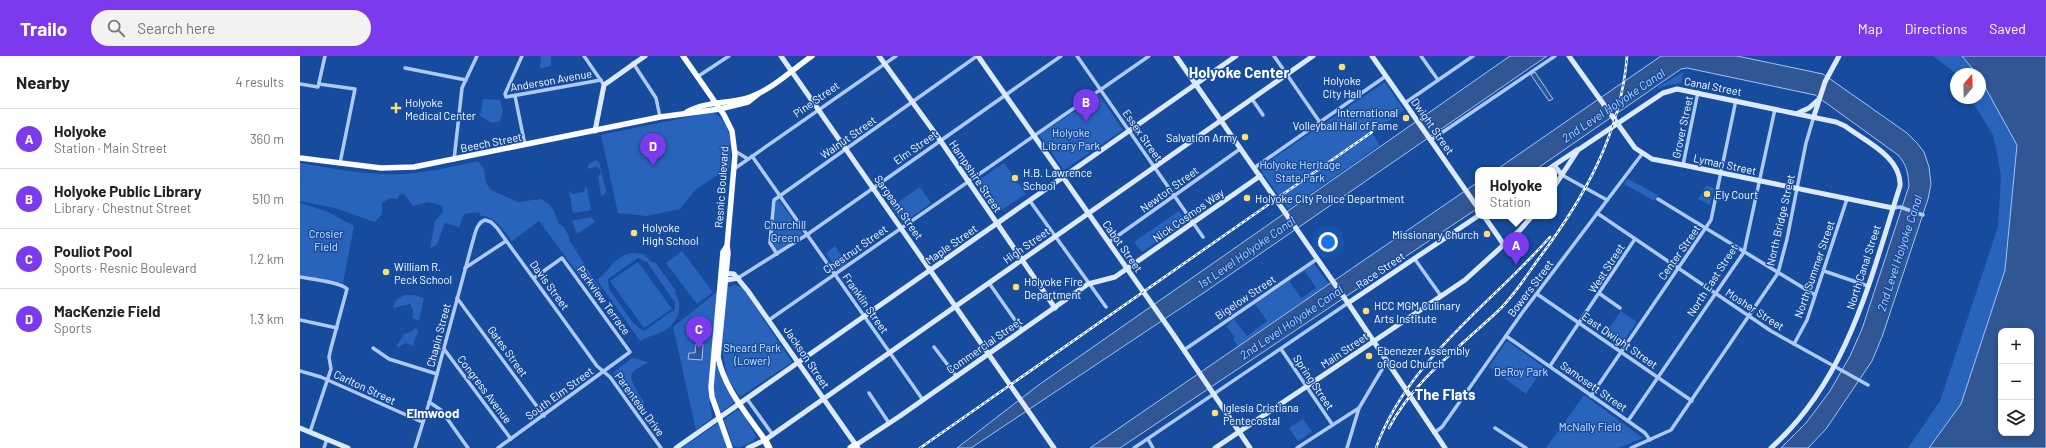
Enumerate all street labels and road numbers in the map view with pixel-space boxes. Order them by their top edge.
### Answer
street label: Anderson Avenue [509,66,593,94]
street label: Canal Street [1683,74,1743,98]
street label: Pine Street [790,78,842,120]
street label: Dwight Street [1409,95,1457,157]
street label: Grover Street [1669,95,1695,159]
street label: Essex Street [1120,107,1166,163]
street label: Walnut Street [818,113,878,161]
street label: Elm Street [891,127,939,167]
street label: Beech Street [459,130,523,154]
street label: Hampshire Street [947,138,1005,214]
street label: Resnic Boulevard [712,146,730,228]
street label: Lyman Street [1692,151,1758,177]
street label: Newton Street [1137,163,1201,215]
street label: Sargeant Street [872,172,926,242]
street label: North Bridge Street [1763,173,1797,267]
street label: Nick Cosmos Way [1150,186,1226,244]
street label: Cabot Street [1100,218,1146,274]
street label: North Summer Street [1791,219,1837,319]
street label: Maple Street [923,221,979,267]
street label: Chestnut Street [820,222,890,276]
street label: Center Street [1655,222,1703,282]
street label: North Canal Street [1843,223,1883,311]
street label: High Street [1000,224,1052,266]
street label: West Street [1585,241,1627,295]
street label: North East Street [1684,241,1740,319]
street label: Race Street [1353,249,1407,291]
street label: Bowers Street [1504,257,1556,319]
street label: Davis Street [528,258,572,312]
street label: Parkview Terrace [575,263,633,337]
street label: Franklin Street [840,270,892,336]
street label: Bigelow Street [1212,272,1278,322]
street label: Mosher Street [1723,285,1787,333]
street label: Chapin Street [423,302,453,368]
street label: East Dwight Street [1580,309,1660,371]
street label: Commercial Street [944,314,1024,376]
street label: Gates Street [485,323,531,379]
street label: Jackson Street [781,323,833,391]
street label: Main Street [1318,329,1370,371]
street label: Congress Avenue [455,352,515,426]
street label: Spring Street [1291,352,1337,412]
street label: Samosett Street [1558,358,1630,414]
street label: South Elm Street [522,364,596,422]
street label: Carlton Street [332,367,398,407]
street label: Parenteau Drive [612,370,668,439]

